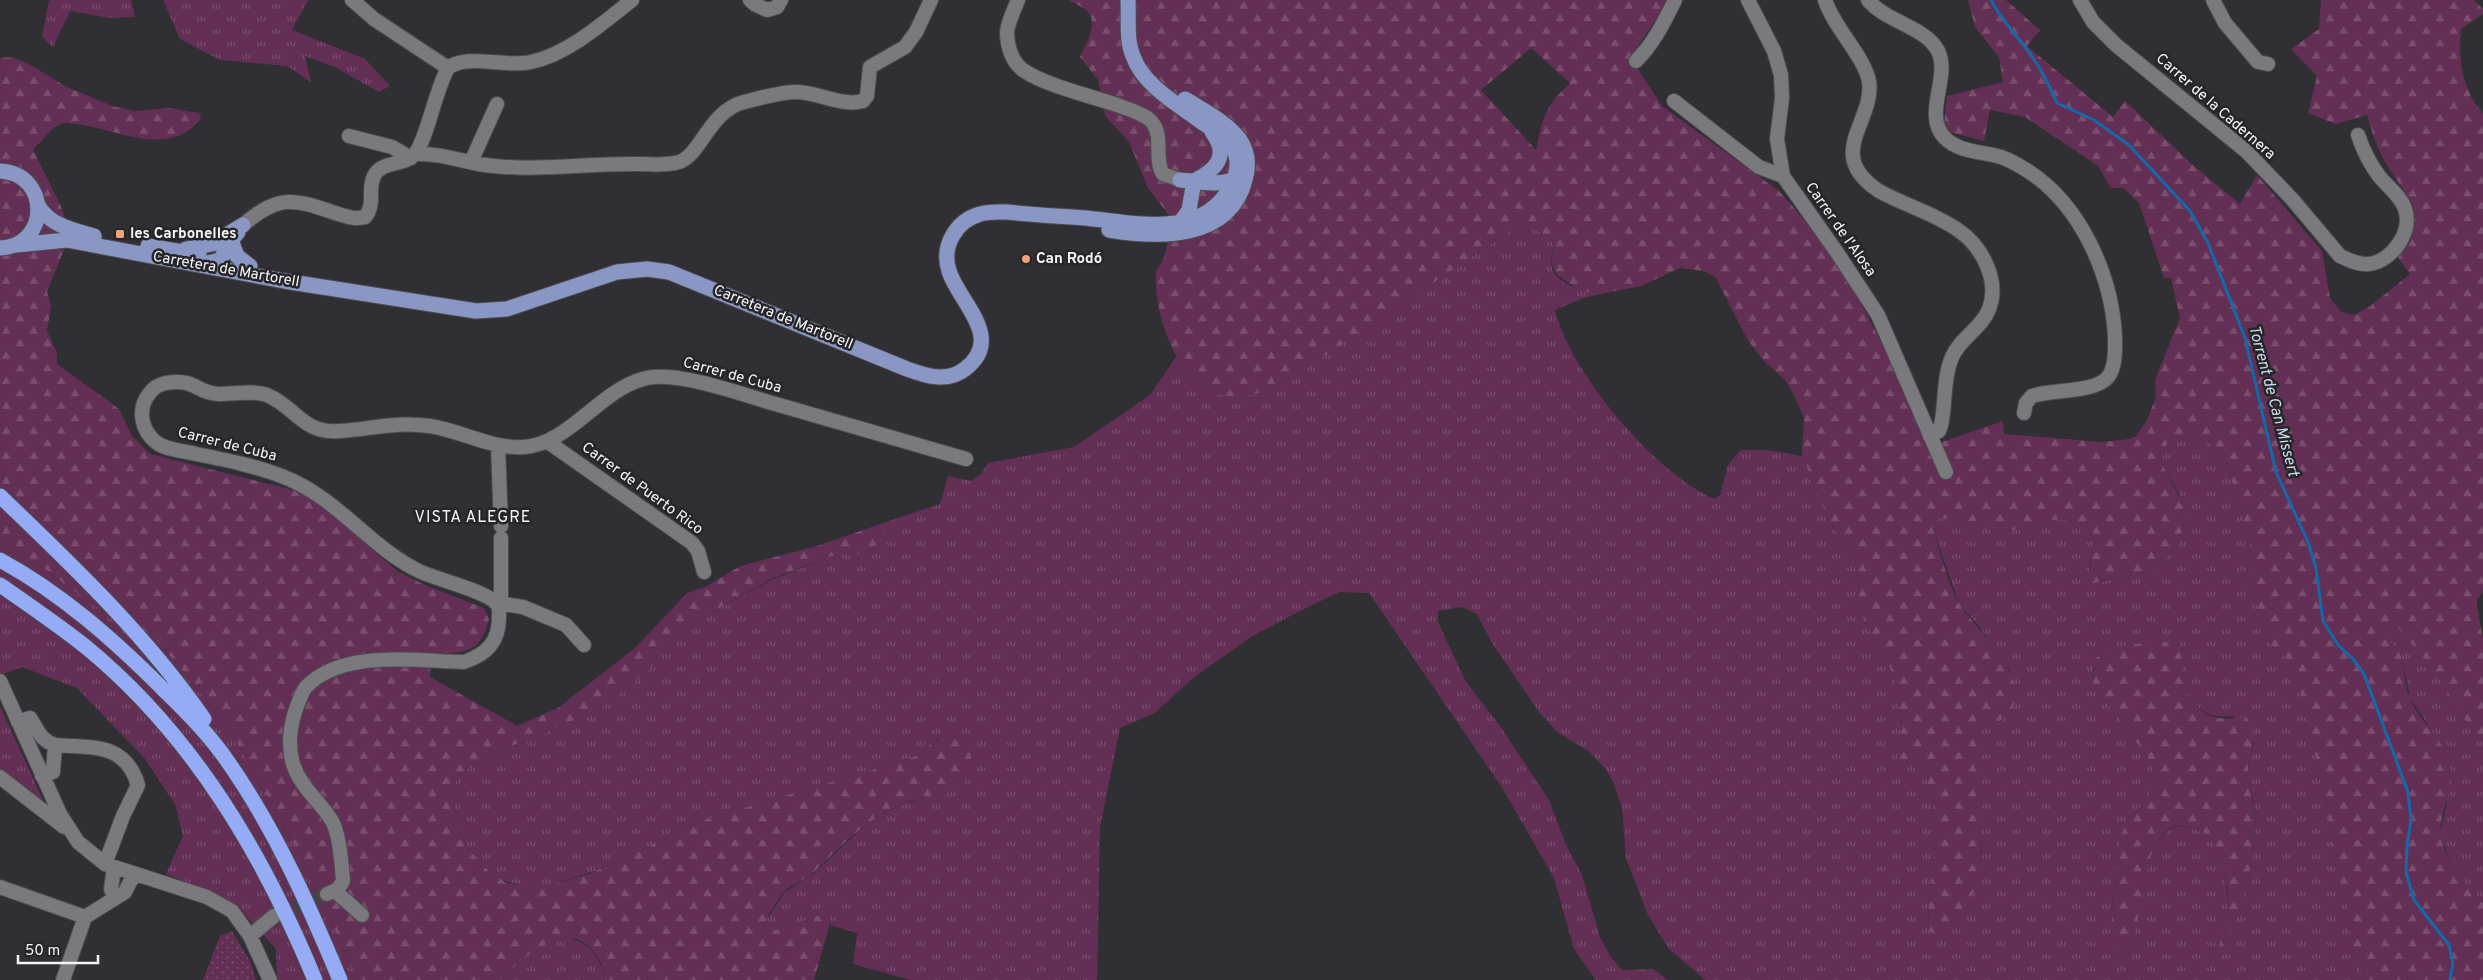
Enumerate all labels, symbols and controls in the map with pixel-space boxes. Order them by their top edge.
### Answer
street label: Carrer de la Cadernera [2151,50,2279,164]
street label: Carrer de l'Alosa [1800,179,1880,281]
place label: les Carbonelles [130,225,237,244]
marker: les Carbonelles [114,228,126,240]
street label: Carretera de Martorell [151,248,301,292]
place label: Can Rodó [1036,250,1102,269]
marker: Can Rodó [1020,253,1032,265]
street label: Carretera de Martorell [711,281,855,355]
water label: Torrent de Can Missert [2243,323,2303,480]
street label: Carrer de Cuba [681,354,783,398]
street label: Carrer de Cuba [176,424,278,466]
street label: Carrer de Puerto Rico [577,438,707,540]
district label: VISTA ALEGRE [415,508,531,528]
scale bar [18,932,98,964]
text: 50 m [25,942,60,961]

